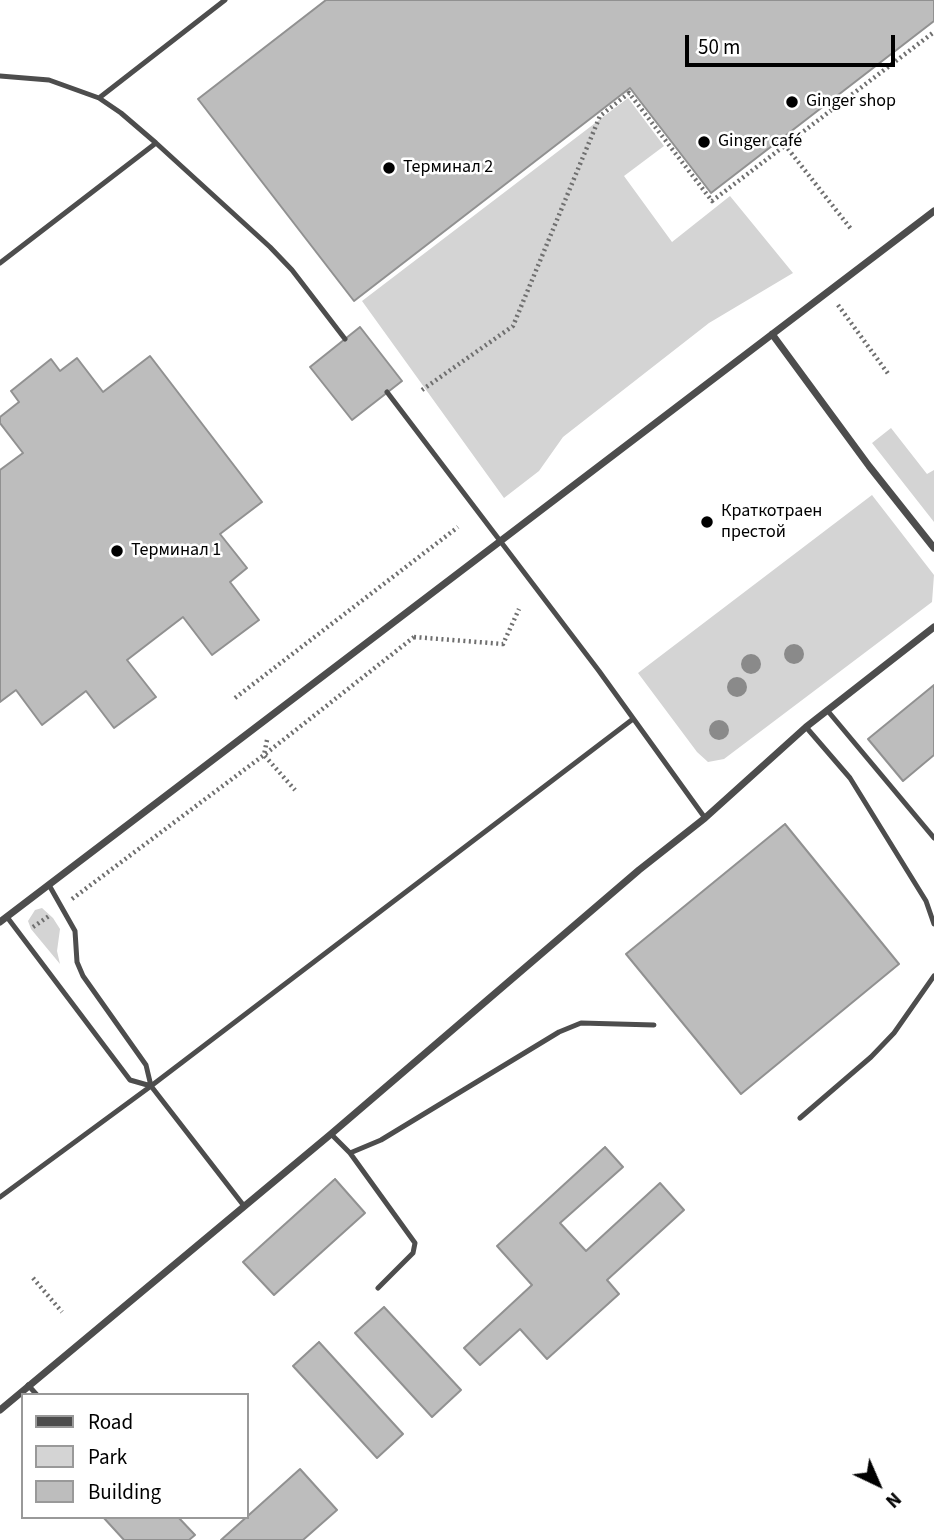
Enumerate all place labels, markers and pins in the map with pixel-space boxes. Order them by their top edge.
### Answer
place label: Ginger shop [806,91,896,113]
marker: Ginger shop [784,94,800,110]
place label: Ginger café [718,131,802,153]
marker: Ginger café [696,134,712,150]
place label: Терминал 2 [403,157,493,179]
marker: Терминал 2 [381,160,397,176]
place label: Краткотраен престой [721,501,822,544]
marker: Краткотраен престой [699,514,715,530]
place label: Терминал 1 [131,540,221,562]
marker: Терминал 1 [109,543,125,559]

